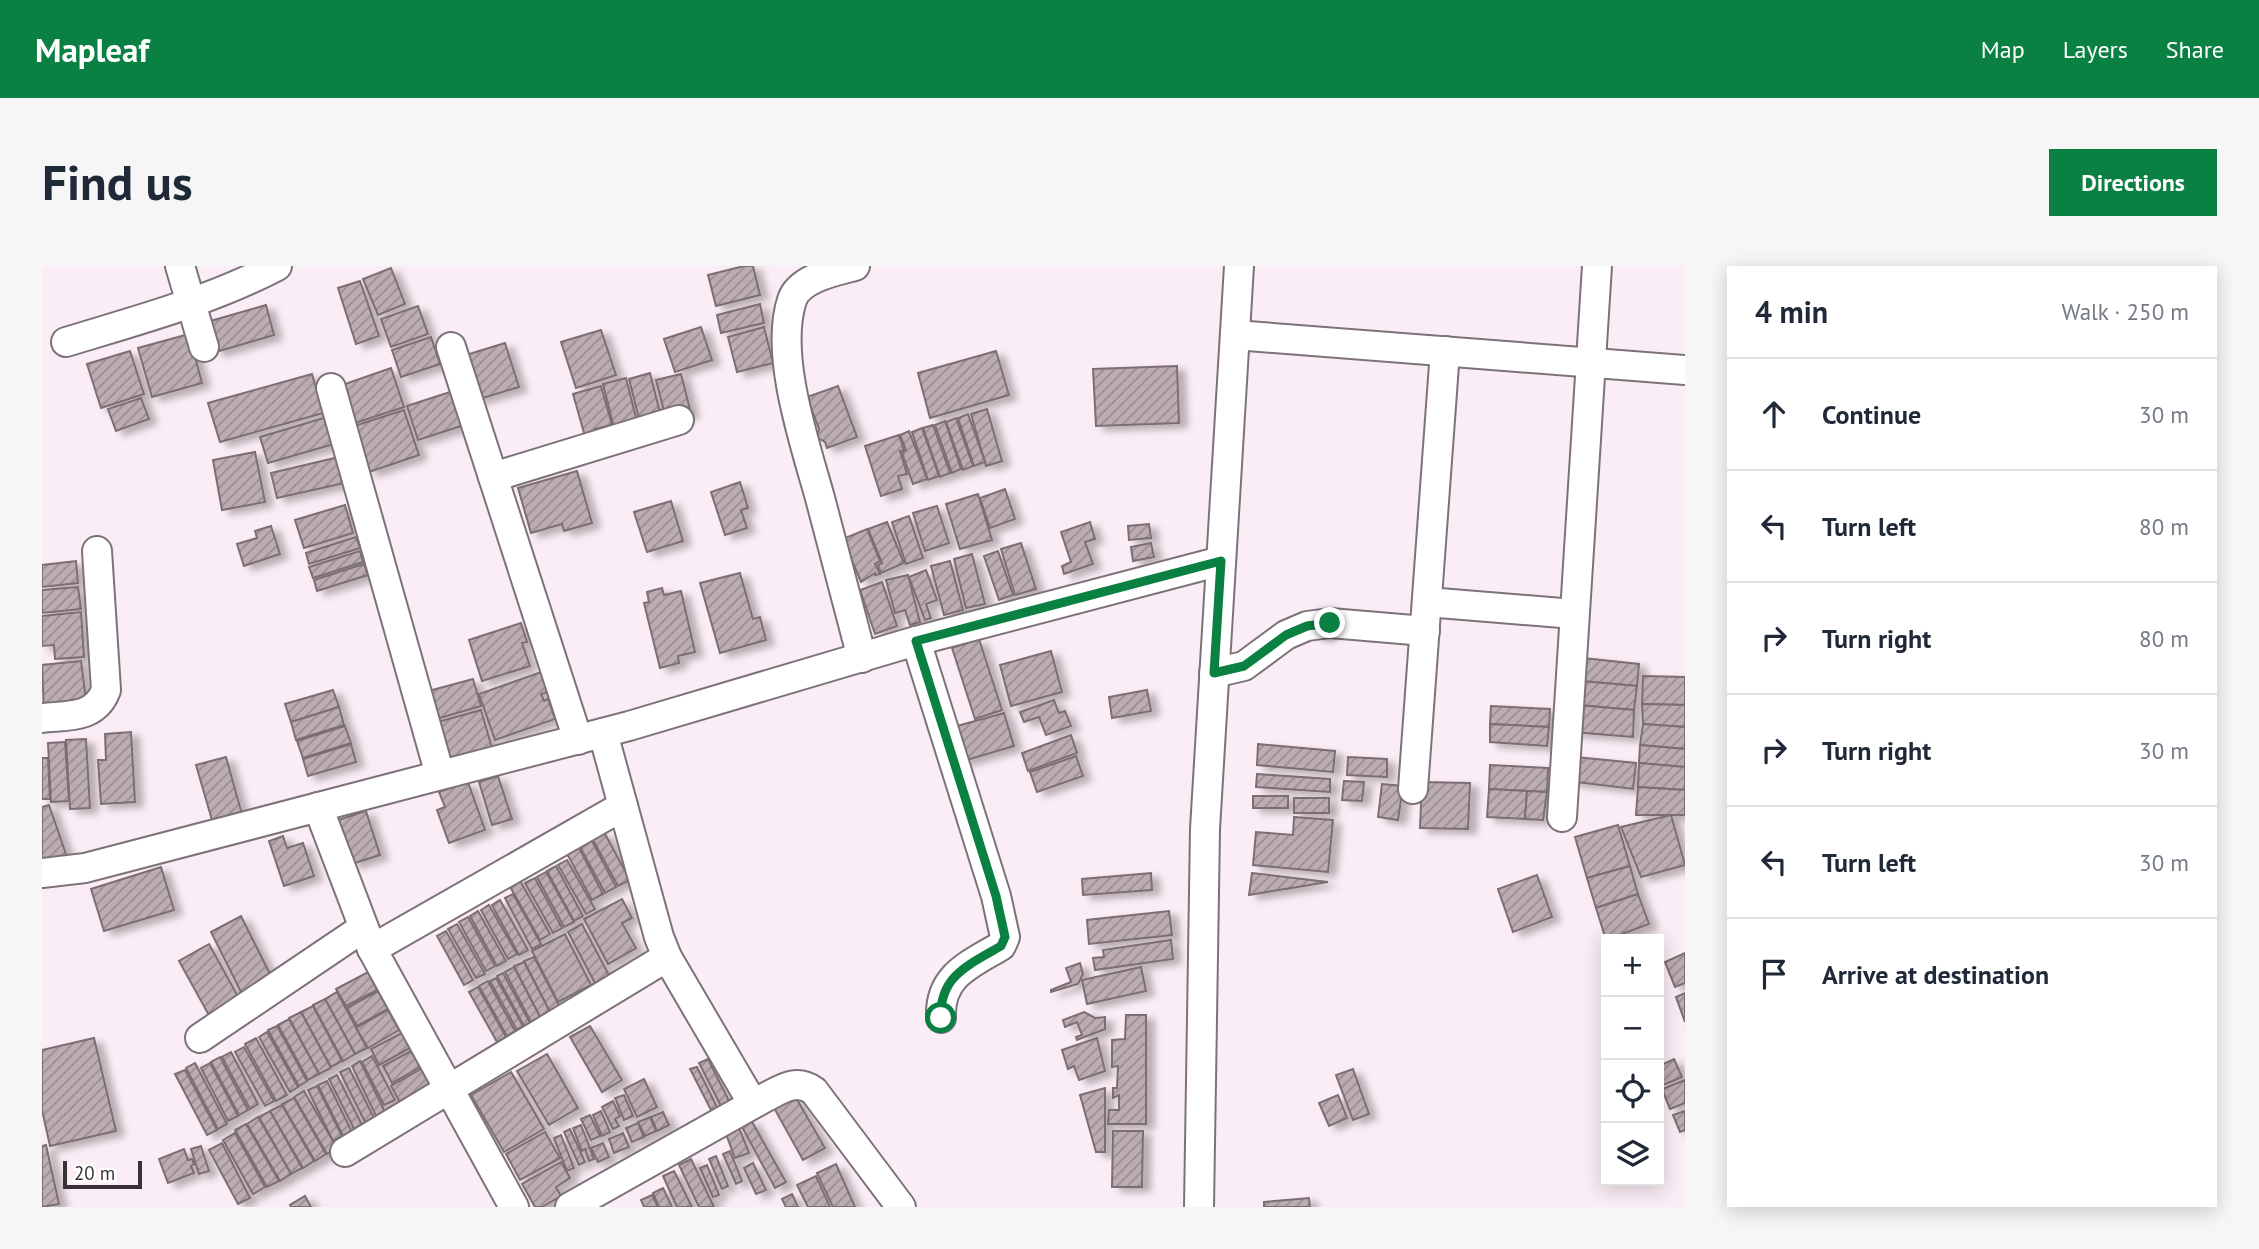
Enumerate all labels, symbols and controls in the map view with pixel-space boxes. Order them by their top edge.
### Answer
text: Mapleaf [35,28,149,71]
text: Map [1981,34,2025,65]
text: Layers [2063,34,2128,65]
text: Share [2166,34,2224,65]
button: Directions [2049,149,2217,216]
text: Find us [42,150,193,214]
text: 4 min [1755,292,1828,331]
text: Walk · 250 m [2062,297,2189,326]
icon: ahead [1755,395,1793,433]
text: Continue [1822,398,1921,431]
text: 30 m [2139,400,2189,429]
icon: left [1755,507,1793,545]
text: Turn left [1822,510,1916,543]
text: 80 m [2139,512,2189,541]
route end [1314,607,1345,638]
icon: right [1755,619,1793,657]
text: Turn right [1822,622,1931,655]
text: 80 m [2139,624,2189,653]
icon: right [1755,731,1793,769]
text: Turn right [1822,734,1931,767]
text: 30 m [2139,736,2189,765]
icon: left [1755,843,1793,881]
text: Turn left [1822,846,1916,879]
text: 30 m [2139,848,2189,877]
map controls [1601,934,1664,1186]
button: + [1601,934,1664,997]
icon: arrive [1755,955,1793,993]
text: Arrive at destination [1822,958,2049,991]
button: − [1601,997,1664,1060]
route start [925,1002,956,1033]
button: locate [1601,1060,1664,1123]
button: layers [1601,1123,1664,1186]
scale bar [63,1158,142,1190]
text: 20 m [74,1161,115,1185]

